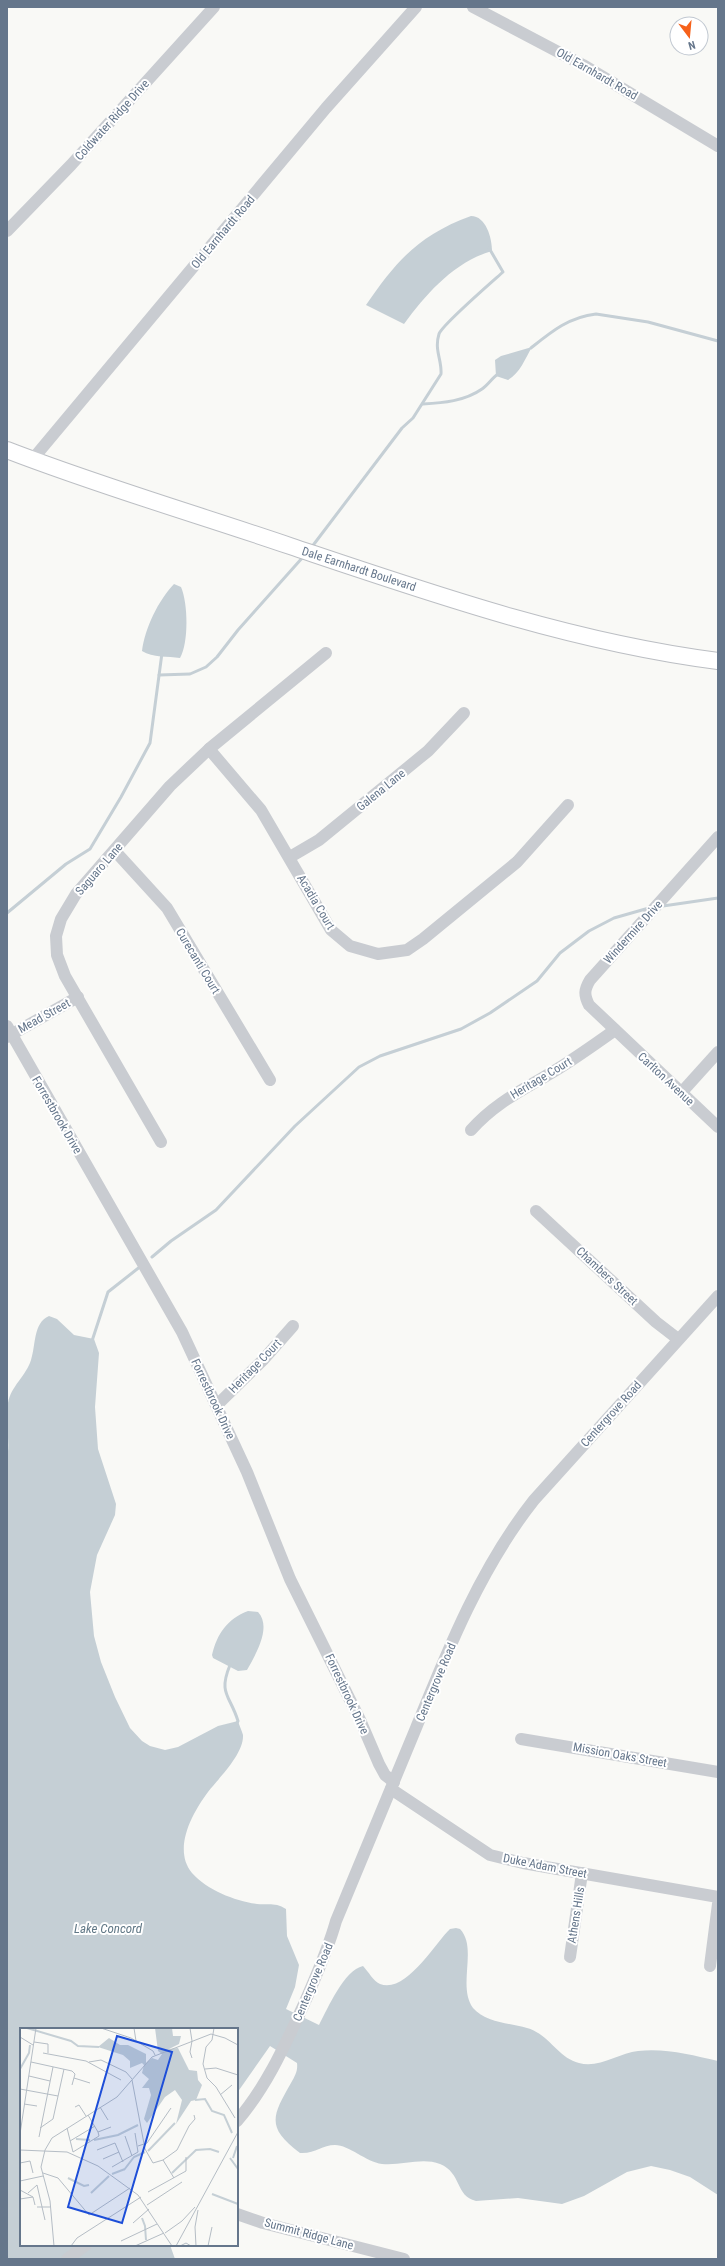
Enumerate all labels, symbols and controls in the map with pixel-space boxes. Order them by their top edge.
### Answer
north arrow [669,16,709,56]
text: N [686,38,697,52]
street label: Old Earnhardt Road [554,45,640,103]
street label: Coldwater Ridge Drive [72,76,152,163]
street label: Old Earnhardt Road [188,192,258,271]
street label: Dale Earnhardt Boulevard [300,544,418,594]
street label: Galena Lane [354,766,408,814]
street label: Saguaro Lane [73,840,126,898]
street label: Acadia Court [294,872,338,932]
street label: Windermire Drive [601,897,665,967]
street label: Curecanti Court [173,926,223,997]
street label: Mead Street [16,996,73,1036]
street label: Carlton Avenue [635,1049,697,1109]
street label: Heritage Court [508,1054,575,1102]
street label: Forrestbrook Drive [29,1074,85,1157]
street label: Chambers Street [573,1244,641,1308]
street label: Heritage Court [226,1336,284,1396]
street label: Forrestbrook Drive [188,1357,238,1442]
street label: Centergrove Road [578,1378,644,1450]
street label: Centergrove Road [413,1641,459,1723]
street label: Forrestbrook Drive [322,1652,372,1737]
street label: Mission Oaks Street [572,1740,668,1770]
street label: Duke Adam Street [502,1851,588,1881]
street label: Athens Hills [565,1886,587,1944]
water label: Lake Concord [74,1921,143,1936]
street label: Centergrove Road [290,1941,336,2023]
inset map [20,2028,238,2246]
street label: Summit Ridge Lane [263,2215,355,2253]

